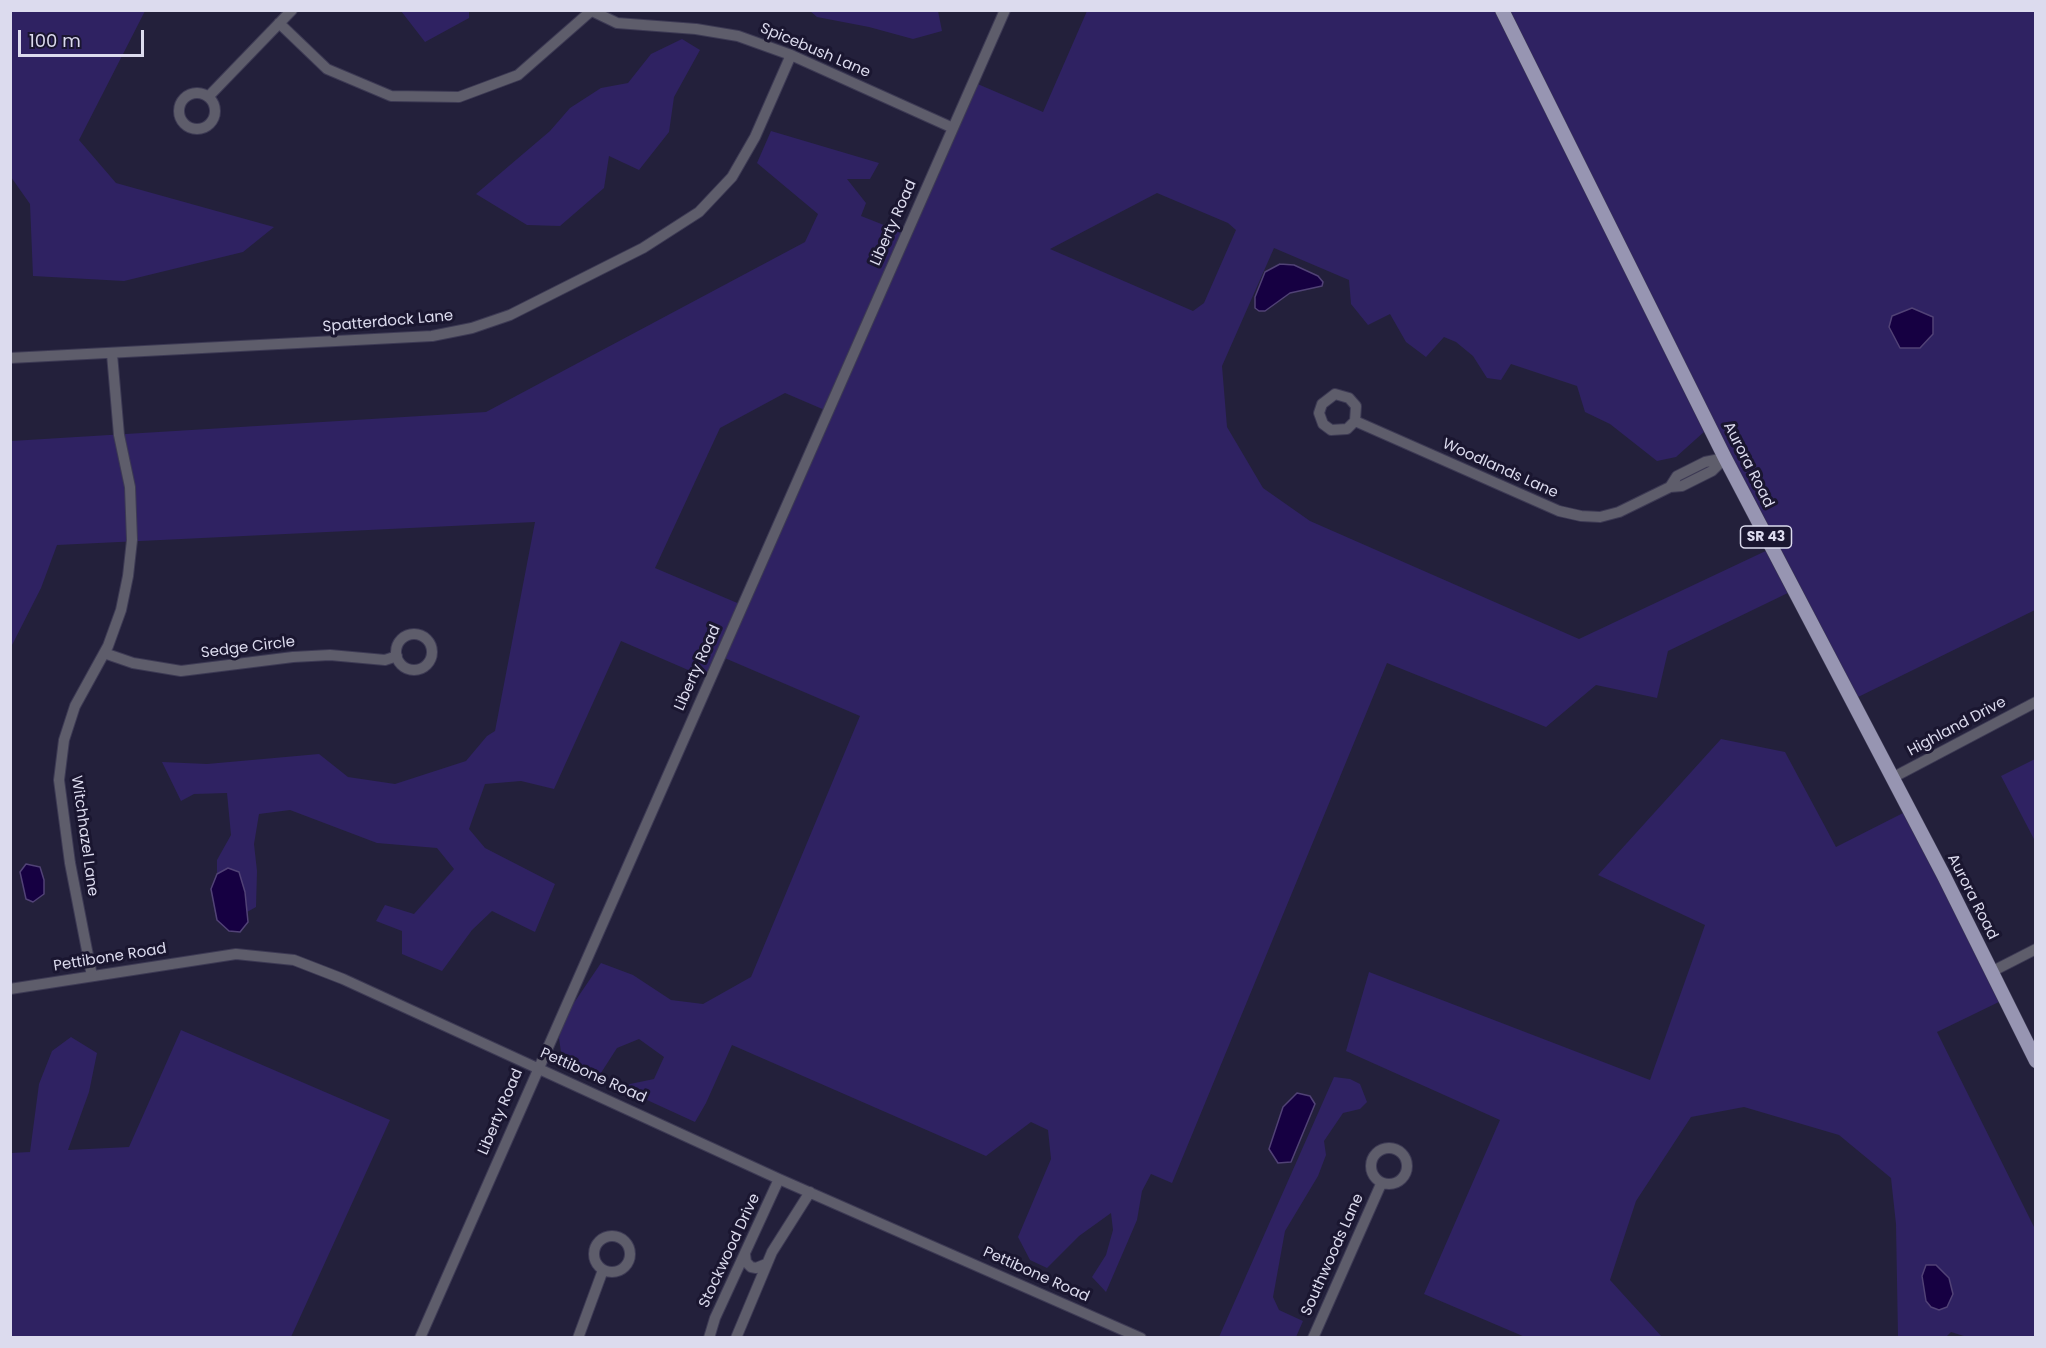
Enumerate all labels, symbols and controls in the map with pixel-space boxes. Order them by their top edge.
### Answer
scale bar [21,18,147,56]
street label: Spicebush Lane [757,20,873,82]
text: 100 m [29,28,81,53]
street label: Liberty Road [867,177,921,269]
street label: Spatterdock Lane [322,307,454,337]
street label: Aurora Road [1719,419,1777,511]
street label: Woodlands Lane [1439,435,1561,503]
road number: SR 43 [1740,526,1792,548]
street label: Liberty Road [671,622,725,714]
street label: Sedge Circle [200,633,296,663]
street label: Highland Drive [1905,693,2009,761]
street label: Witchhazel Lane [67,775,101,897]
street label: Aurora Road [1943,851,2001,943]
street label: Pettibone Road [52,940,168,976]
street label: Pettibone Road [537,1045,649,1107]
street label: Liberty Road [475,1066,527,1158]
street label: Stockwood Drive [696,1191,764,1311]
street label: Southwoods Lane [1298,1191,1368,1319]
street label: Pettibone Road [980,1244,1092,1306]

